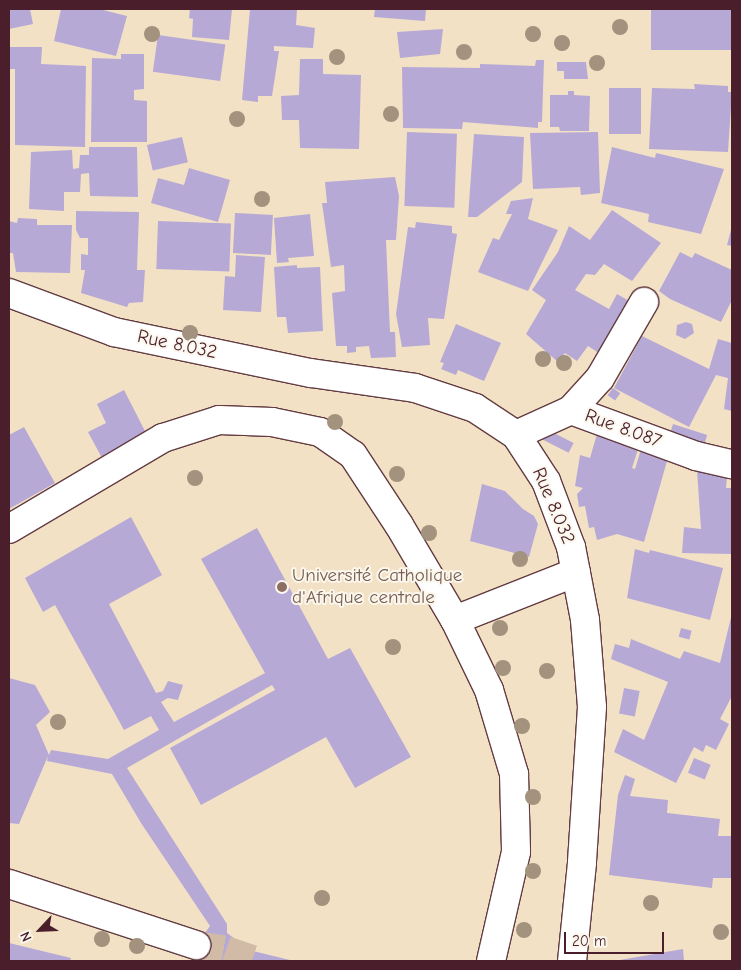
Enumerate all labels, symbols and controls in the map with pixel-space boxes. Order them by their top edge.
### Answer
street label: Rue 8.032 [135,325,219,365]
street label: Rue 8.087 [582,405,664,453]
street label: Rue 8.032 [527,464,579,548]
place label: Université Catholique d'Afrique centrale [292,565,462,609]
marker: Université Catholique d'Afrique centrale [276,581,288,593]
north arrow [15,905,65,955]
scale bar [566,922,666,954]
text: N [16,929,36,944]
text: 20 m [572,932,606,950]

